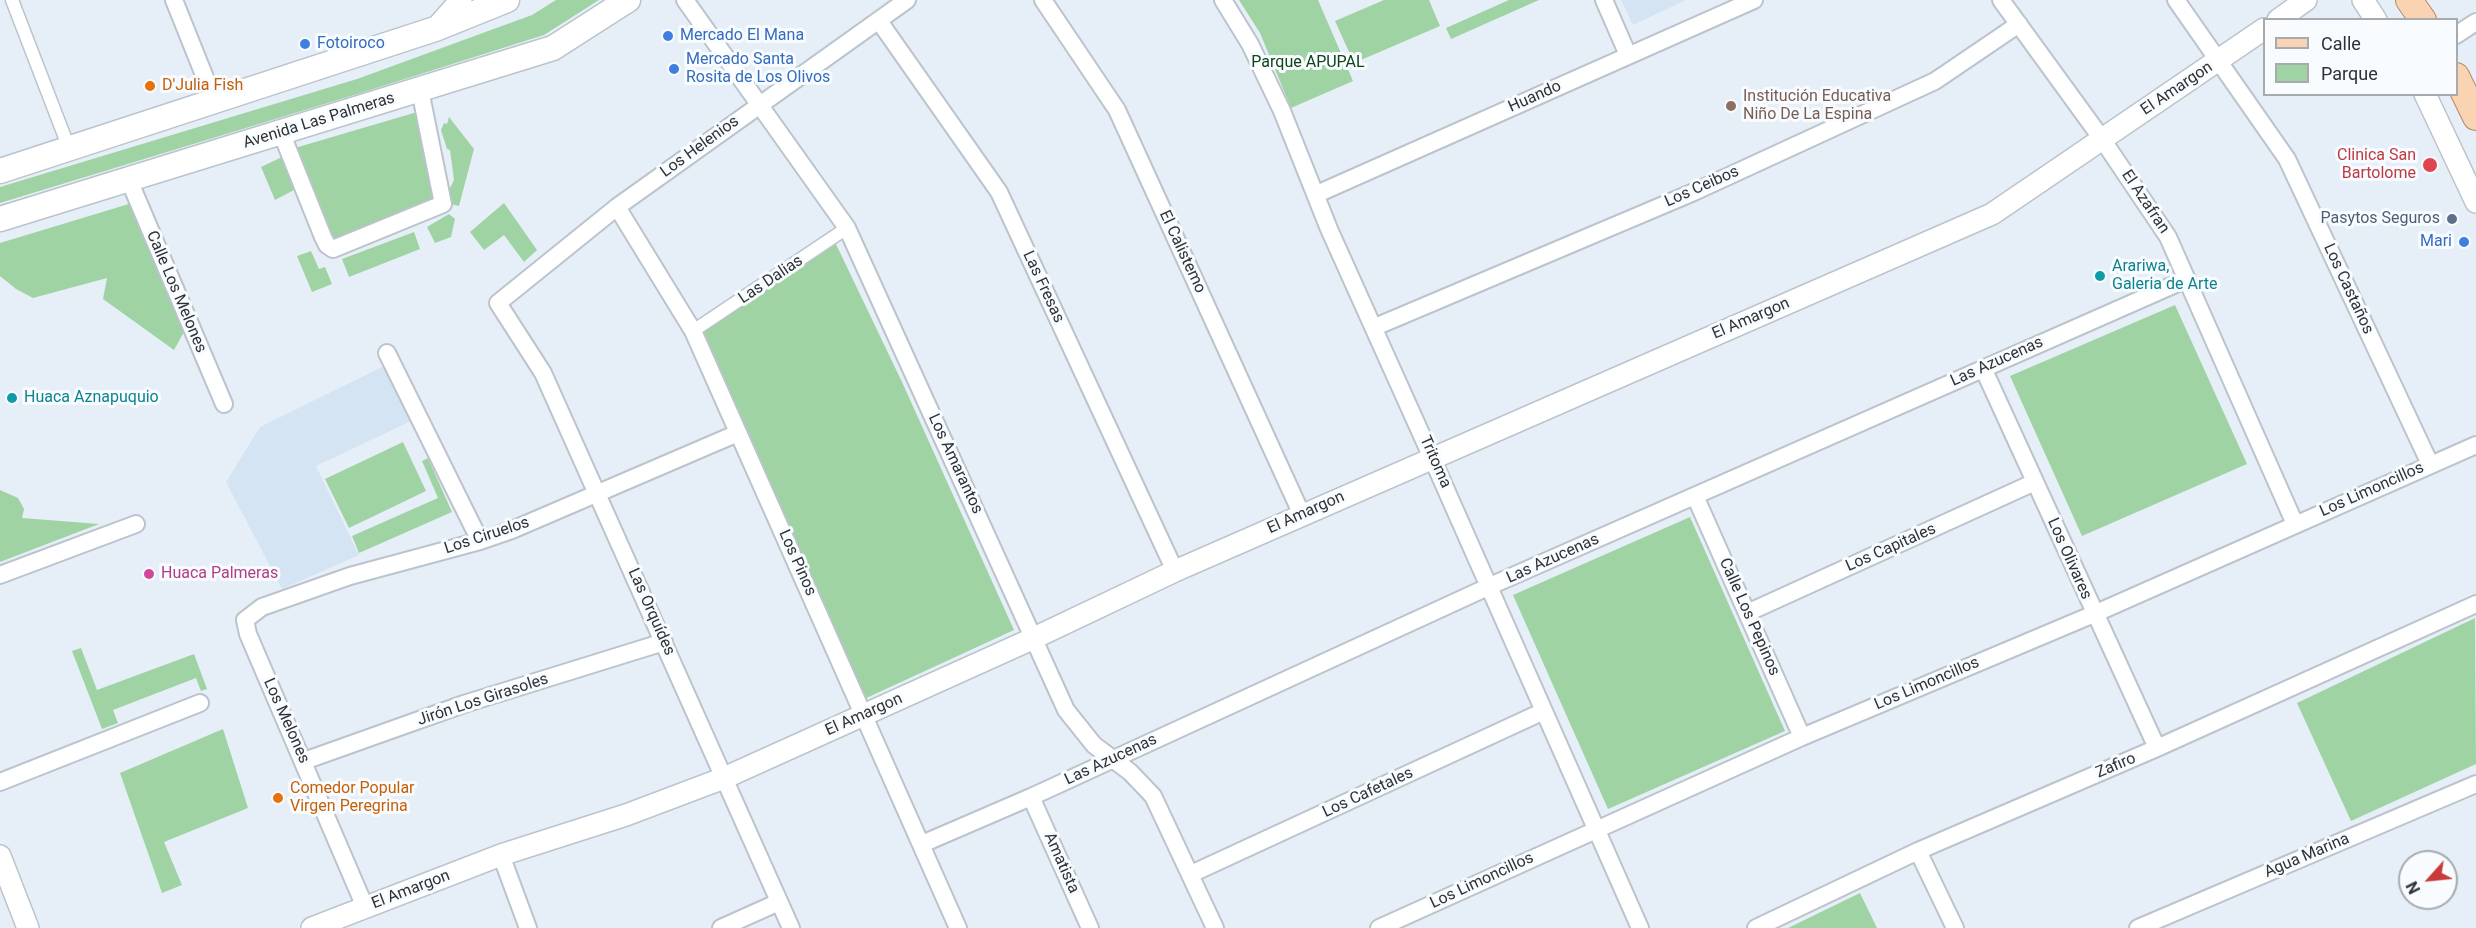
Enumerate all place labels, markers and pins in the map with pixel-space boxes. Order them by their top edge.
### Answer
place label: Mercado El Mana [680,26,804,46]
marker: Mercado El Mana [661,29,675,43]
place label: Fotoiroco [317,34,385,54]
marker: Fotoiroco [298,37,312,51]
place label: Mercado Santa Rosita de Los Olivos [686,50,830,88]
marker: Mercado Santa Rosita de Los Olivos [667,62,681,76]
place label: D'Julia Fish [162,76,243,96]
marker: D'Julia Fish [143,79,157,93]
place label: Institución Educativa Niño De La Espina [1743,87,1891,125]
marker: Institución Educativa Niño De La Espina [1724,99,1738,113]
place label: Clinica San Bartolome [2337,146,2416,184]
marker: Clinica San Bartolome [2421,156,2439,174]
place label: Pasytos Seguros [2321,209,2440,229]
marker: Pasytos Seguros [2445,212,2459,226]
place label: Mari [2420,232,2452,252]
marker: Mari [2457,235,2471,249]
place label: Arariwa, Galeria de Arte [2112,257,2217,295]
marker: Arariwa, Galeria de Arte [2093,269,2107,283]
place label: Huaca Aznapuquio [24,388,159,408]
marker: Huaca Aznapuquio [5,391,19,405]
place label: Huaca Palmeras [161,564,278,584]
marker: Huaca Palmeras [142,567,156,581]
place label: Comedor Popular Virgen Peregrina [290,779,415,817]
marker: Comedor Popular Virgen Peregrina [271,791,285,805]

